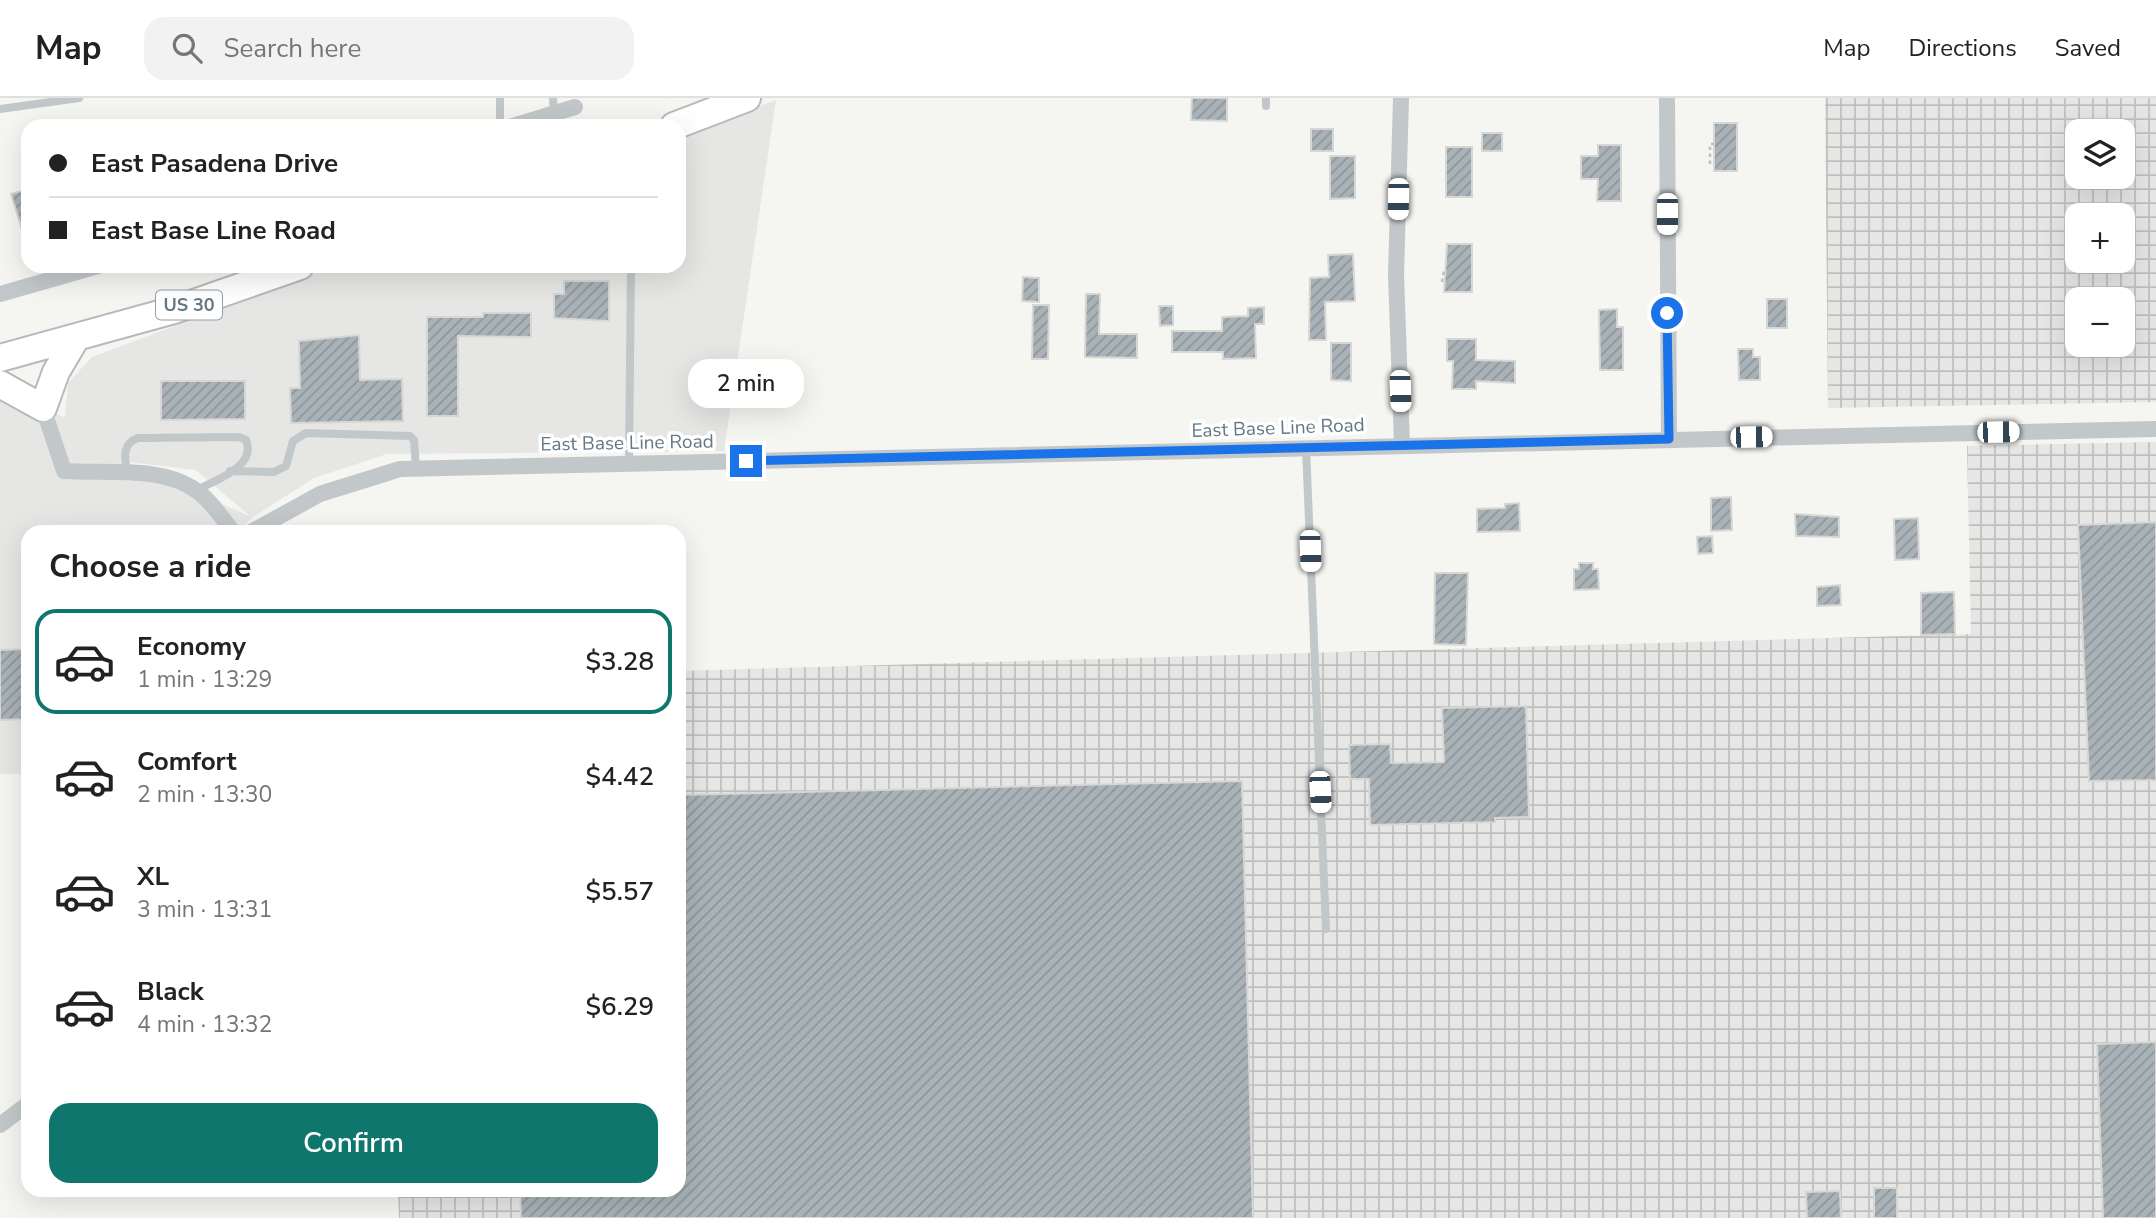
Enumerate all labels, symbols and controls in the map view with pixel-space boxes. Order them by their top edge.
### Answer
search box [144,17,634,80]
text: Map [35,26,102,71]
icon: search [168,29,206,67]
text: Search here [224,31,361,66]
text: Map [1823,32,1870,64]
text: Directions [1908,32,2017,64]
text: Saved [2055,32,2121,64]
map controls [2065,119,2135,357]
button: layers [2065,119,2135,189]
text: East Pasadena Drive [91,146,338,181]
car [1388,178,1409,220]
car [1657,193,1678,235]
button: + [2065,203,2135,273]
text: East Base Line Road [91,213,336,248]
button: − [2065,287,2135,357]
road number: US 30 [156,290,222,320]
route start [1651,297,1683,329]
callout: 2 min [688,360,804,408]
text: 2 min [717,368,775,399]
car [1389,370,1412,412]
street label: East Base Line Road [1191,412,1365,444]
car [1977,421,2020,443]
car [1730,426,1773,448]
street label: East Base Line Road [540,428,714,458]
route end [730,445,762,477]
car [1299,530,1322,572]
text: Choose a ride [49,545,251,588]
text: Economy [137,629,246,664]
icon: car [53,630,116,693]
text: $3.28 [585,644,654,679]
text: 1 min · 13:29 [137,664,272,695]
text: Comfort [137,744,237,779]
icon: car [53,745,116,808]
text: $4.42 [585,759,654,794]
car [1309,770,1332,814]
text: 2 min · 13:30 [137,779,272,810]
text: XL [137,859,169,894]
icon: car [53,860,116,923]
text: $5.57 [585,874,654,909]
text: 3 min · 13:31 [137,894,272,925]
text: Black [137,974,204,1009]
icon: car [53,975,116,1038]
text: $6.29 [585,989,654,1024]
text: 4 min · 13:32 [137,1009,272,1040]
button: Confirm [49,1103,658,1183]

